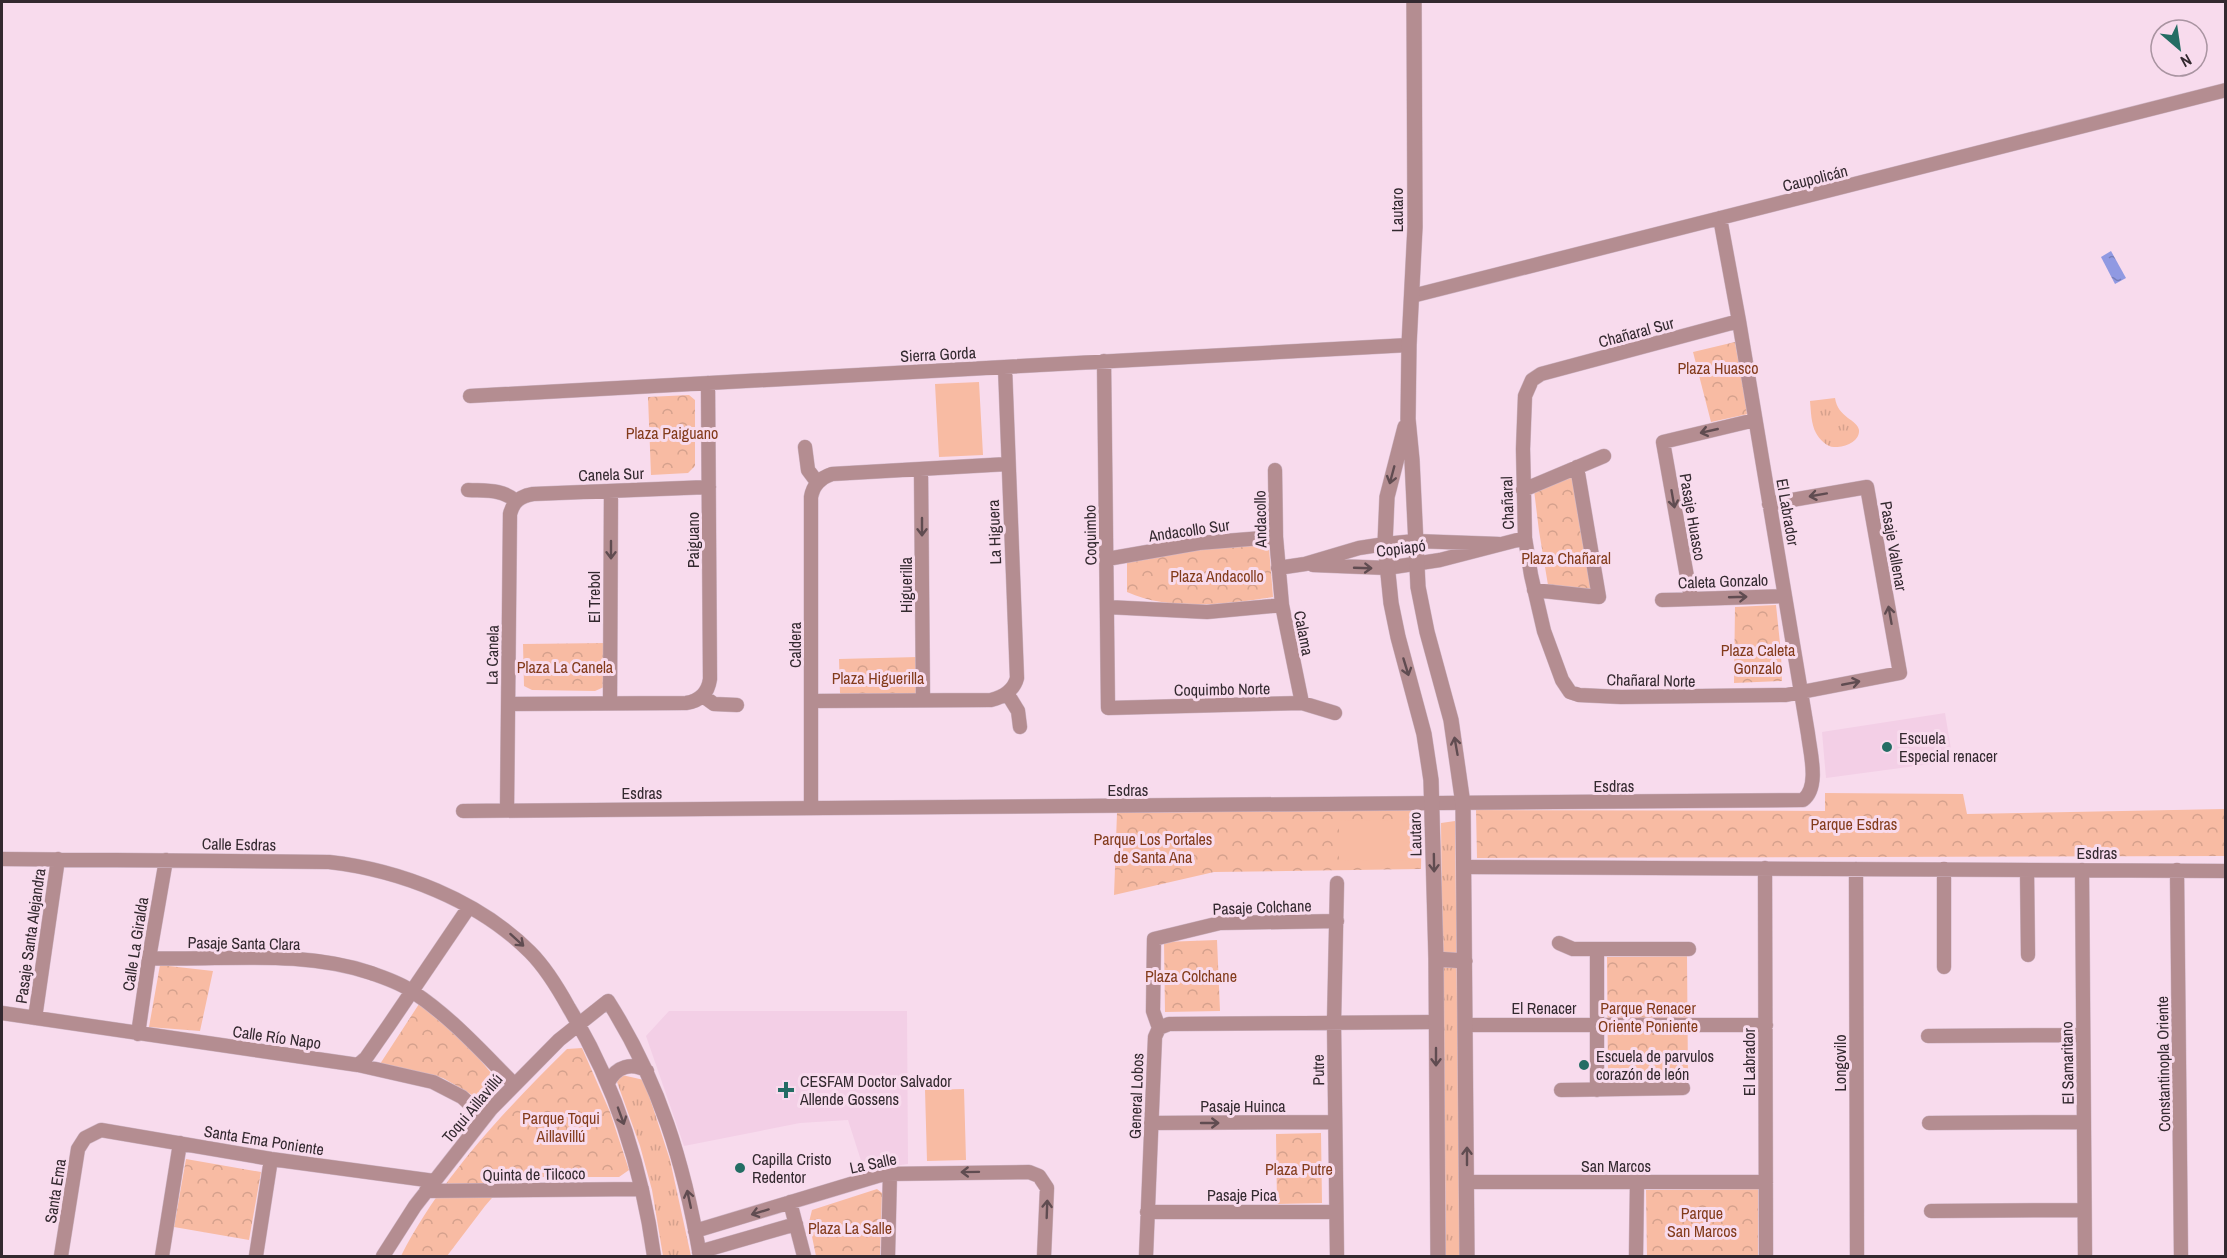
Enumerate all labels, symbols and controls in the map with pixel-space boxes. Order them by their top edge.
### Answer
north arrow [2149,18,2209,78]
text: N [2177,49,2196,73]
street label: Caupolicán [1780,159,1850,197]
street label: Lautaro [1386,188,1408,232]
street label: Chañaral Sur [1596,311,1677,353]
street label: Sierra Gorda [900,341,977,367]
park label: Plaza Huasco [1678,357,1758,379]
park label: Plaza Paiguano [626,422,718,444]
one-way arrow [1700,425,1719,437]
street label: Canela Sur [578,462,645,486]
one-way arrow [1386,465,1398,484]
street label: Pasaje Huasco [1675,472,1711,562]
street label: Chañaral [1495,476,1519,530]
street label: El Labrador [1771,477,1805,548]
one-way arrow [1668,489,1679,509]
street label: Andacollo [1248,490,1272,549]
one-way arrow [1809,490,1828,501]
street label: La Higuera [982,498,1006,565]
street label: Pasaje Vallenar [1875,499,1913,593]
street label: Coquimbo [1078,505,1102,565]
street label: Paiguano [682,512,704,568]
street label: Andacollo Sur [1146,513,1232,547]
one-way arrow [916,517,928,537]
street label: Copiapó [1375,534,1427,562]
one-way arrow [605,539,617,559]
park label: Plaza Chañaral [1521,547,1611,569]
street label: Higuerilla [895,556,917,613]
one-way arrow [1353,563,1373,574]
park label: Plaza Andacollo [1170,565,1264,587]
street label: Caleta Gonzalo [1677,568,1769,594]
street label: El Trebol [583,571,605,623]
one-way arrow [1727,592,1747,603]
one-way arrow [1884,606,1895,626]
street label: Calama [1289,609,1319,658]
street label: Caldera [784,621,806,668]
street label: La Canela [480,624,504,685]
park label: Plaza Caleta Gonzalo [1721,639,1796,679]
park label: Plaza La Canela [517,656,614,678]
one-way arrow [1401,657,1412,676]
park label: Plaza Higuerilla [832,667,925,689]
street label: Chañaral Norte [1606,668,1696,692]
street label: Coquimbo Norte [1174,677,1270,701]
one-way arrow [1840,677,1860,688]
place label: Escuela Especial renacer [1899,727,1998,767]
one-way arrow [1450,737,1461,756]
marker: Escuela Especial renacer [1880,740,1894,754]
street label: Esdras [1594,775,1634,797]
street label: Esdras [1108,779,1148,801]
street label: Esdras [622,782,662,804]
street label: Lautaro [1404,812,1426,856]
park label: Parque Esdras [1811,813,1897,835]
park label: Parque Los Portales de Santa Ana [1094,828,1212,868]
street label: Calle Esdras [202,832,276,856]
street label: Esdras [2077,842,2117,864]
one-way arrow [1428,852,1439,872]
street label: Pasaje Santa Alejandra [10,866,50,1005]
street label: Pasaje Colchane [1212,894,1312,920]
street label: Calle La Giralda [117,895,153,993]
street label: Pasaje Santa Clara [187,931,301,955]
one-way arrow [509,933,524,947]
park label: Plaza Colchane [1145,965,1237,987]
street label: Constantinopla Oriente [2151,996,2175,1132]
street label: El Renacer [1512,997,1577,1019]
park label: Parque Renacer Oriente Poniente [1598,997,1698,1037]
street label: Calle Río Napo [231,1020,323,1054]
street label: El Samaritano [2055,1021,2079,1105]
street label: El Labrador [1738,1027,1760,1096]
street label: Longovilo [1829,1035,1851,1091]
place label: Escuela de parvulos corazón de león [1596,1045,1714,1085]
one-way arrow [1431,1047,1442,1067]
street label: General Lobos [1124,1053,1148,1139]
street label: Putre [1307,1054,1329,1086]
marker: Escuela de parvulos corazón de león [1577,1058,1591,1072]
street label: Toqui Aillavillú [437,1069,507,1147]
place label: CESFAM Doctor Salvador Allende Gossens [799,1070,952,1110]
marker: CESFAM Doctor Salvador Allende Gossens [777,1081,795,1099]
street label: Pasaje Huinca [1200,1095,1286,1117]
one-way arrow [616,1106,627,1124]
park label: Parque Toqui Aillavillú [522,1107,600,1147]
one-way arrow [1199,1117,1219,1129]
street label: Santa Ema Poniente [202,1120,326,1160]
street label: La Salle [848,1147,898,1179]
one-way arrow [1461,1147,1472,1167]
place label: Capilla Cristo Redentor [752,1148,831,1188]
street label: San Marcos [1581,1155,1651,1177]
street label: Santa Ema [39,1157,71,1225]
park label: Plaza Putre [1265,1158,1333,1180]
marker: Capilla Cristo Redentor [733,1161,747,1175]
street label: Quinta de Tilcoco [482,1162,586,1186]
one-way arrow [961,1166,981,1178]
street label: Pasaje Pica [1207,1184,1278,1206]
one-way arrow [682,1190,694,1209]
one-way arrow [1041,1200,1052,1220]
park label: Parque San Marcos [1667,1202,1737,1242]
one-way arrow [750,1207,769,1218]
park label: Plaza La Salle [808,1217,892,1239]

